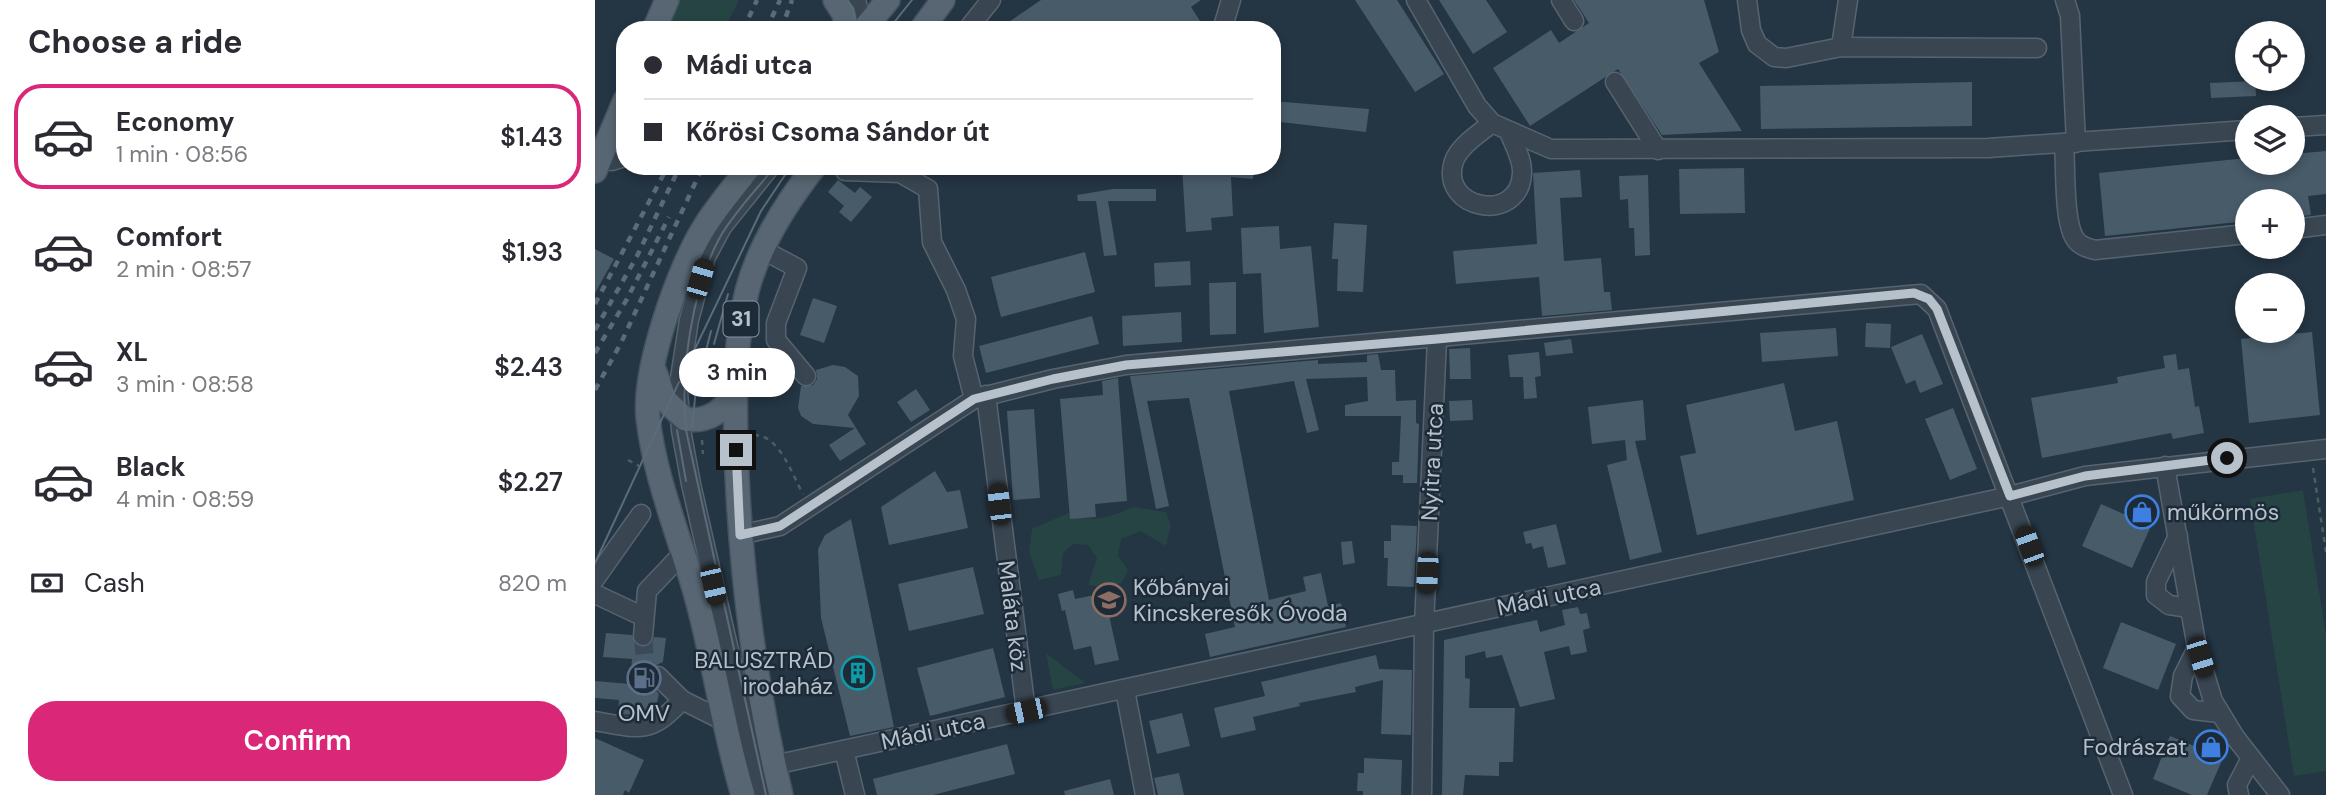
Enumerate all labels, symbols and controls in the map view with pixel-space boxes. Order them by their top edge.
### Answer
text: Choose a ride [28,21,243,63]
map controls [2235,21,2305,343]
button: locate [2235,21,2305,91]
text: Mádi utca [686,48,813,82]
icon: car [32,105,95,168]
text: Economy [116,105,234,139]
button: layers [2235,105,2305,175]
text: Kőrösi Csoma Sándor út [686,115,990,149]
text: $1.43 [500,120,563,154]
text: 1 min · 08:56 [116,139,248,169]
button: + [2235,189,2305,259]
icon: car [32,220,95,283]
text: Comfort [116,220,222,254]
text: $1.93 [501,235,563,269]
text: 2 min · 08:57 [116,254,252,284]
car [685,256,716,302]
button: − [2235,273,2305,343]
road number: 31 [723,302,759,336]
icon: car [32,335,95,398]
text: XL [116,335,148,369]
callout: 3 min [678,349,794,398]
text: $2.43 [494,350,563,384]
text: 3 min [707,357,767,387]
text: 3 min · 08:58 [116,369,254,399]
street label: Nyitra utca [1414,402,1450,522]
route end [720,434,752,466]
route start [2211,442,2243,474]
icon: car [32,450,95,513]
text: Black [116,450,186,484]
text: $2.27 [498,465,563,499]
car [987,482,1012,526]
text: 4 min · 08:59 [116,484,254,514]
shop icon: műkörmös [2123,493,2161,531]
place label: műkörmös [2167,497,2279,527]
car [2012,523,2047,569]
car [1416,551,1439,595]
street label: Maláta köz [991,559,1035,673]
car [699,562,728,608]
icon: cash [28,564,66,602]
text: Cash [84,566,145,600]
text: 820 m [498,568,567,598]
street label: Mádi utca [1494,571,1604,623]
place label: Kőbányai Kincskeresők Óvoda [1133,572,1348,628]
school or university icon: Kőbányai Kincskeresők Óvoda [1090,581,1128,619]
car [2184,634,2217,680]
place label: BALUSZTRÁD irodaház [694,645,833,701]
building icon: BALUSZTRÁD irodaház [839,654,877,692]
fuel station icon: OMV [625,659,663,697]
car [1004,696,1049,726]
place label: OMV [618,698,670,728]
button: Confirm [28,701,567,781]
street label: Mádi utca [878,705,988,757]
shop icon: Fodrászat [2192,728,2230,766]
place label: Fodrászat [2083,732,2187,762]

